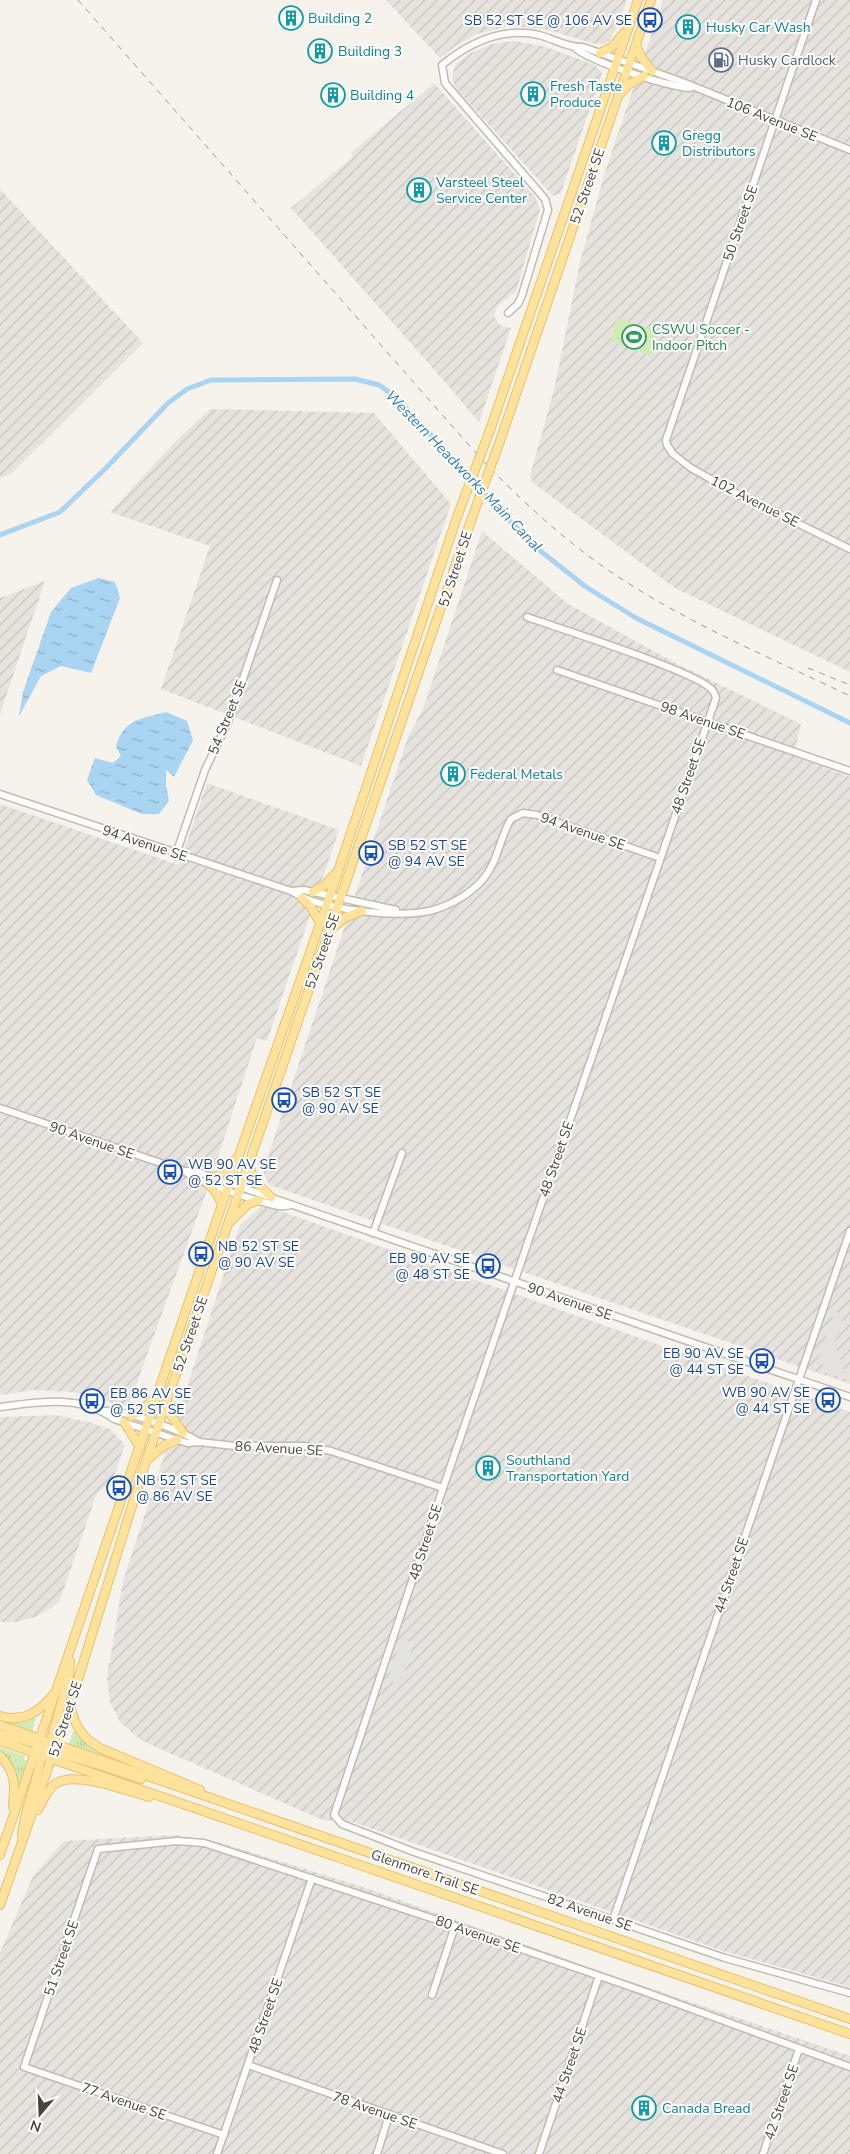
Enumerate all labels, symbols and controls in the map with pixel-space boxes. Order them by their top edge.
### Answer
building icon: Building 2 [278,5,304,31]
bus stop icon: SB 52 ST SE @ 106 AV SE [637,7,663,33]
place label: Building 2 [308,9,372,28]
place label: SB 52 ST SE @ 106 AV SE [464,11,632,30]
building icon: Husky Car Wash [675,14,701,40]
place label: Husky Car Wash [706,18,811,37]
building icon: Building 3 [307,38,333,64]
place label: Building 3 [338,42,402,61]
fuel station icon: Husky Cardlock [708,47,734,73]
place label: Husky Cardlock [738,51,837,70]
place label: Fresh Taste Produce [550,77,622,112]
building icon: Fresh Taste Produce [520,81,546,107]
building icon: Building 4 [320,82,346,108]
place label: Building 4 [350,86,414,105]
street label: 106 Avenue SE [723,93,820,146]
place label: Gregg Distributors [682,126,756,161]
building icon: Gregg Distributors [651,130,677,156]
street label: 52 Street SE [566,146,609,227]
place label: Varsteel Steel Service Center [435,173,527,208]
building icon: Varsteel Steel Service Center [406,177,432,203]
street label: 50 Street SE [719,183,762,264]
place label: CSWU Soccer - Indoor Pitch [652,320,750,355]
sports icon: CSWU Soccer - Indoor Pitch [621,324,647,350]
water label: Western Headworks Main Canal [381,386,547,556]
street label: 102 Avenue SE [707,471,802,532]
street label: 52 Street SE [434,529,477,610]
street label: 54 Street SE [204,677,251,757]
street label: 98 Avenue SE [658,697,748,744]
street label: 48 Street SE [667,736,710,817]
building icon: Federal Metals [440,761,466,787]
place label: Federal Metals [470,765,563,784]
street label: 94 Avenue SE [538,808,628,855]
street label: 94 Avenue SE [100,821,190,866]
place label: SB 52 ST SE @ 94 AV SE [388,836,467,871]
bus stop icon: SB 52 ST SE @ 94 AV SE [358,840,384,866]
street label: 52 Street SE [301,911,344,992]
place label: SB 52 ST SE @ 90 AV SE [302,1083,381,1118]
bus stop icon: SB 52 ST SE @ 90 AV SE [271,1087,297,1113]
street label: 90 Avenue SE [47,1117,137,1164]
street label: 48 Street SE [535,1119,578,1200]
place label: WB 90 AV SE @ 52 ST SE [188,1155,276,1190]
bus stop icon: WB 90 AV SE @ 52 ST SE [157,1159,183,1185]
place label: NB 52 ST SE @ 90 AV SE [218,1237,299,1272]
bus stop icon: NB 52 ST SE @ 90 AV SE [188,1241,214,1267]
place label: EB 90 AV SE @ 48 ST SE [389,1249,470,1284]
bus stop icon: EB 90 AV SE @ 48 ST SE [475,1253,501,1279]
street label: 90 Avenue SE [525,1278,615,1325]
street label: 52 Street SE [169,1294,212,1375]
place label: EB 90 AV SE @ 44 ST SE [663,1344,744,1379]
bus stop icon: EB 90 AV SE @ 44 ST SE [749,1348,775,1374]
place label: WB 90 AV SE @ 44 ST SE [722,1383,810,1418]
place label: EB 86 AV SE @ 52 ST SE [110,1384,191,1419]
bus stop icon: WB 90 AV SE @ 44 ST SE [815,1387,841,1413]
bus stop icon: EB 86 AV SE @ 52 ST SE [79,1388,105,1414]
street label: 86 Avenue SE [234,1437,324,1460]
place label: Southland Transportation Yard [506,1451,629,1486]
building icon: Southland Transportation Yard [475,1455,501,1481]
place label: NB 52 ST SE @ 86 AV SE [136,1471,217,1506]
bus stop icon: NB 52 ST SE @ 86 AV SE [106,1475,132,1501]
street label: 48 Street SE [404,1502,447,1583]
street label: 44 Street SE [710,1535,753,1616]
street label: 52 Street SE [44,1679,87,1760]
street label: Glenmore Trail SE [368,1845,481,1900]
street label: 82 Avenue SE [545,1889,635,1936]
street label: 80 Avenue SE [433,1911,523,1958]
street label: 51 Street SE [40,1918,83,1999]
street label: 48 Street SE [244,1976,287,2057]
street label: 44 Street SE [548,2025,591,2106]
street label: 42 Street SE [760,2062,803,2143]
street label: 77 Avenue SE [79,2078,169,2125]
street label: 78 Avenue SE [330,2087,420,2134]
north arrow [15,2089,65,2139]
building icon: Canada Bread [631,2095,657,2121]
place label: Canada Bread [662,2099,751,2118]
text: N [28,2115,44,2137]

